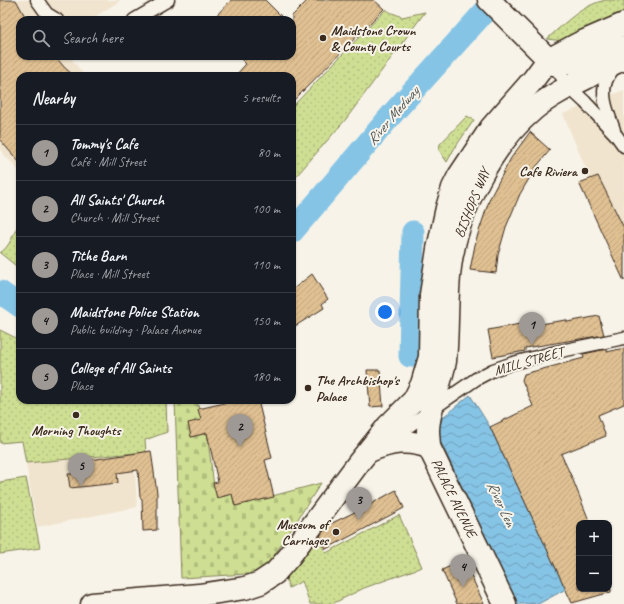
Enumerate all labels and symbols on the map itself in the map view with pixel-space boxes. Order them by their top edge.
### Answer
place label: Maidstone Crown & County Courts [331,22,416,55]
marker: Maidstone Crown & County Courts [318,33,328,43]
water label: River Medway [363,81,425,149]
street label: BISHOPS WAY [450,163,495,240]
place label: Cafe Riviera [519,163,578,180]
marker: Cafe Riviera [580,166,590,176]
your location [375,302,395,322]
pin: 1 [519,312,545,345]
street label: MILL STREET [492,342,569,379]
place label: The Archbishop's Palace [316,372,401,405]
marker: The Archbishop's Palace [303,383,313,393]
marker: Morning Thoughts [71,410,81,420]
pin: 2 [227,414,253,447]
place label: Morning Thoughts [32,422,122,439]
pin: 5 [68,453,94,486]
street label: PALACE AVENUE [428,456,481,542]
water label: River Len [482,478,520,531]
pin: 3 [346,487,372,520]
place label: Museum of Carriages [277,516,332,549]
marker: Museum of Carriages [331,527,341,537]
pin: 4 [450,554,476,587]

